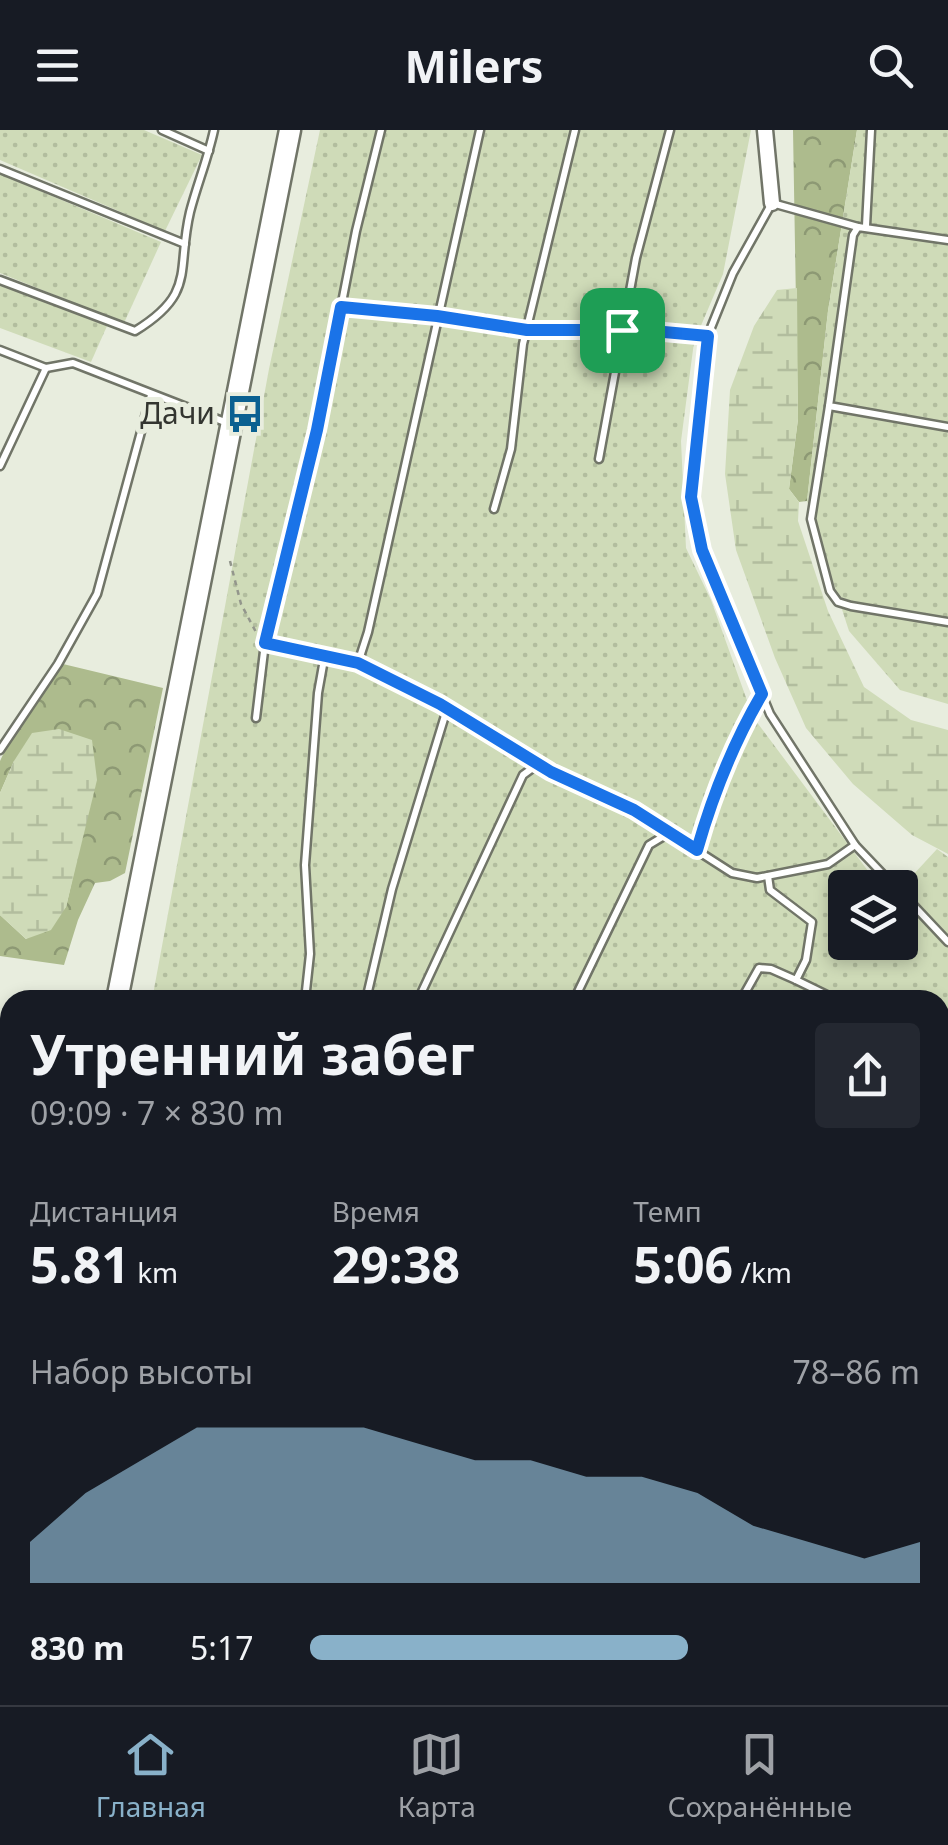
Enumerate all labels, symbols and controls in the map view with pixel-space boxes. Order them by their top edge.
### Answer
text: Milers [405,35,543,96]
icon: menu [30,38,85,93]
icon: search [863,38,918,93]
pin [580,288,665,373]
icon: arrive [595,303,650,358]
place label: Дачи [140,392,215,433]
bus stop icon: Дачи [224,393,266,435]
map controls [828,870,918,960]
button: layers [828,870,918,960]
text: Утренний забег [30,1016,475,1091]
button: share [815,1023,920,1128]
text: 09:09 · 7 × 830 m [30,1091,283,1134]
text: Дистанция [30,1192,178,1230]
text: Время [332,1192,420,1230]
text: Темп [633,1192,702,1230]
text: 5.81 [30,1230,130,1298]
text: 29:38 [332,1230,460,1298]
text: 5:06 [633,1230,733,1298]
text: km [130,1253,178,1291]
text: /km [733,1253,792,1291]
text: Набор высоты [30,1350,253,1393]
text: 78–86 m [793,1350,920,1393]
text: 830 m [30,1626,124,1669]
text: 5:17 [190,1626,254,1669]
tab: Главная [96,1727,206,1825]
tab: Карта [398,1727,476,1825]
tab: Сохранённые [668,1727,852,1825]

